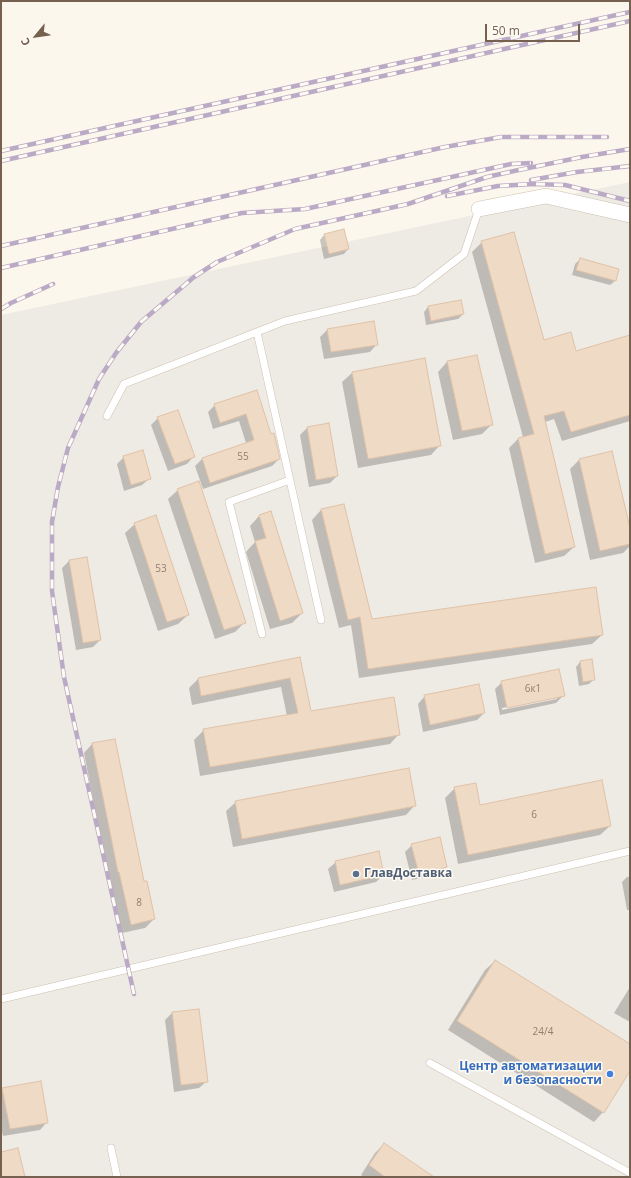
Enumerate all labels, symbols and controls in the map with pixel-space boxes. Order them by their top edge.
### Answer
north arrow [16,16,56,56]
scale bar [487,16,582,42]
text: 50 m [492,22,520,39]
text: С [17,35,33,49]
house number: 55 [237,451,249,463]
house number: 53 [155,563,167,575]
house number: 6к1 [525,683,541,695]
house number: 6 [531,809,537,821]
place label: ГлавДоставка [364,867,452,881]
marker: ГлавДоставка [351,869,361,879]
house number: 8 [136,897,142,909]
house number: 24/4 [533,1026,553,1038]
place label: Центр автоматизации и безопасности [459,1060,602,1088]
marker: Центр автоматизации и безопасности [605,1069,615,1079]

